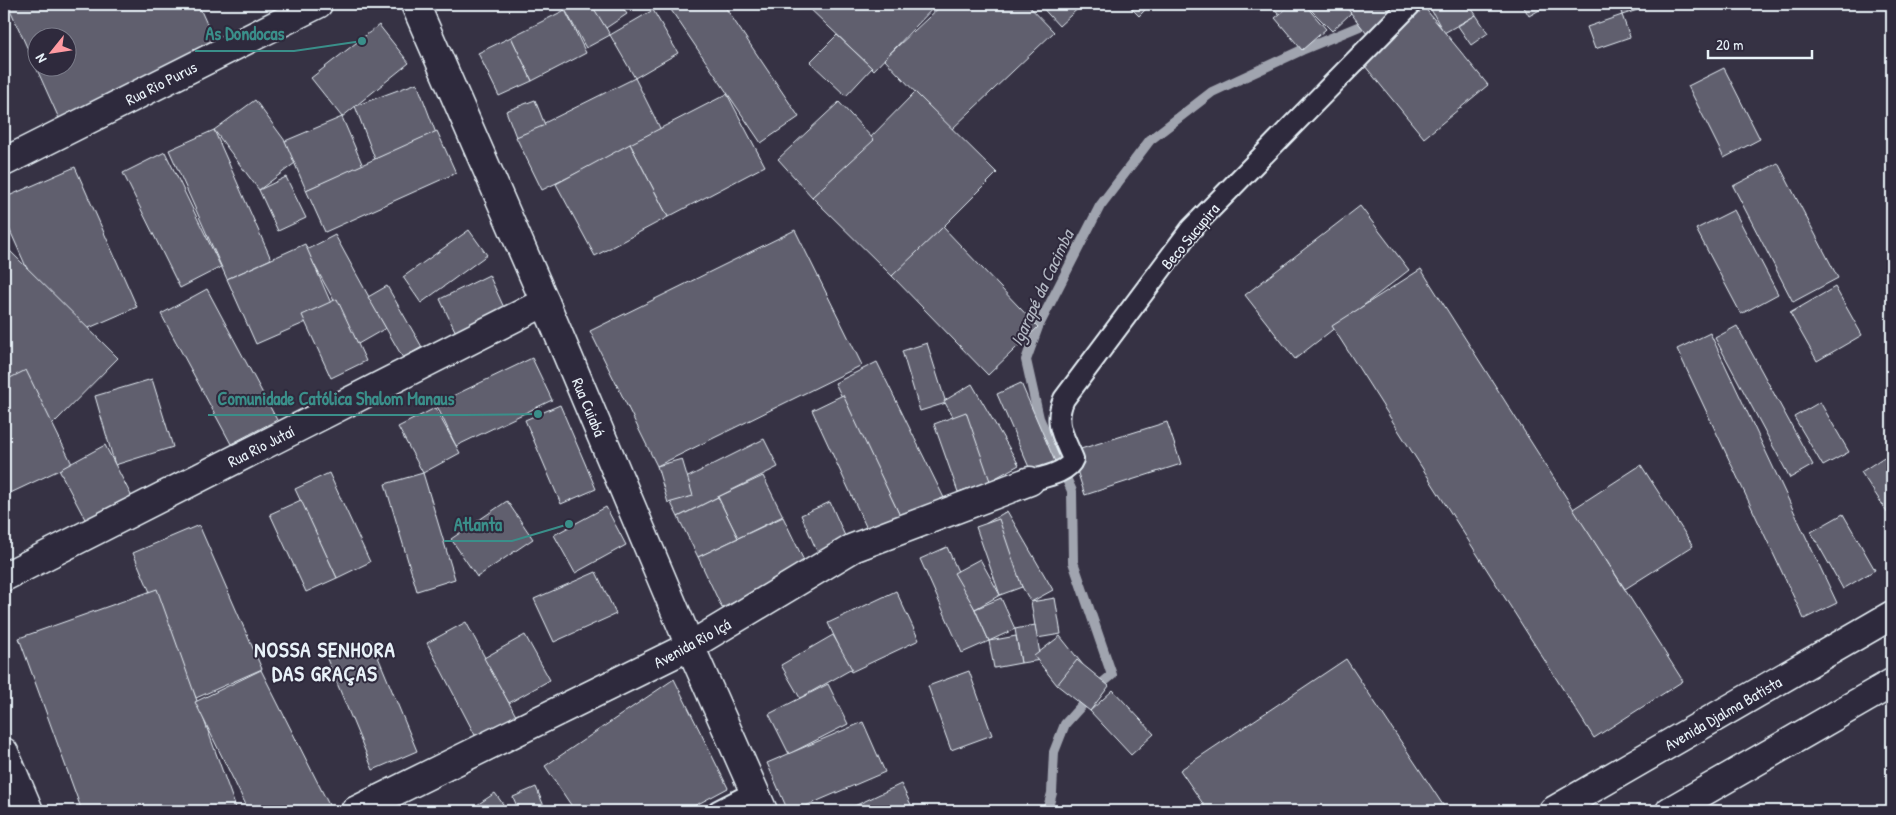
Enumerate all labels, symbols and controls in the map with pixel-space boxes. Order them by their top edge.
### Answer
callout: As Dondocas [195,18,294,51]
text: As Dondocas [205,21,285,46]
north arrow [28,28,78,78]
scale bar [1708,28,1812,60]
text: 20 m [1716,34,1743,55]
text: N [30,50,50,67]
street label: Rua Rio Purus [122,56,200,110]
street label: Beco Sucupira [1156,198,1224,274]
water label: Igarapé da Cacimba [1004,224,1080,350]
street label: Rua Cuiabá [567,374,611,440]
callout: Comunidade Católica Shalom Manaus [208,382,465,415]
text: Comunidade Católica Shalom Manaus [218,386,455,411]
street label: Rua Rio Jutaí [224,420,298,472]
callout: Atlanta [444,508,512,541]
text: Atlanta [454,512,503,537]
street label: Avenida Rio Içá [650,613,734,673]
district label: NOSSA SENHORA DAS GRAÇAS [254,635,396,688]
street label: Avenida Djalma Batista [1660,671,1786,755]

